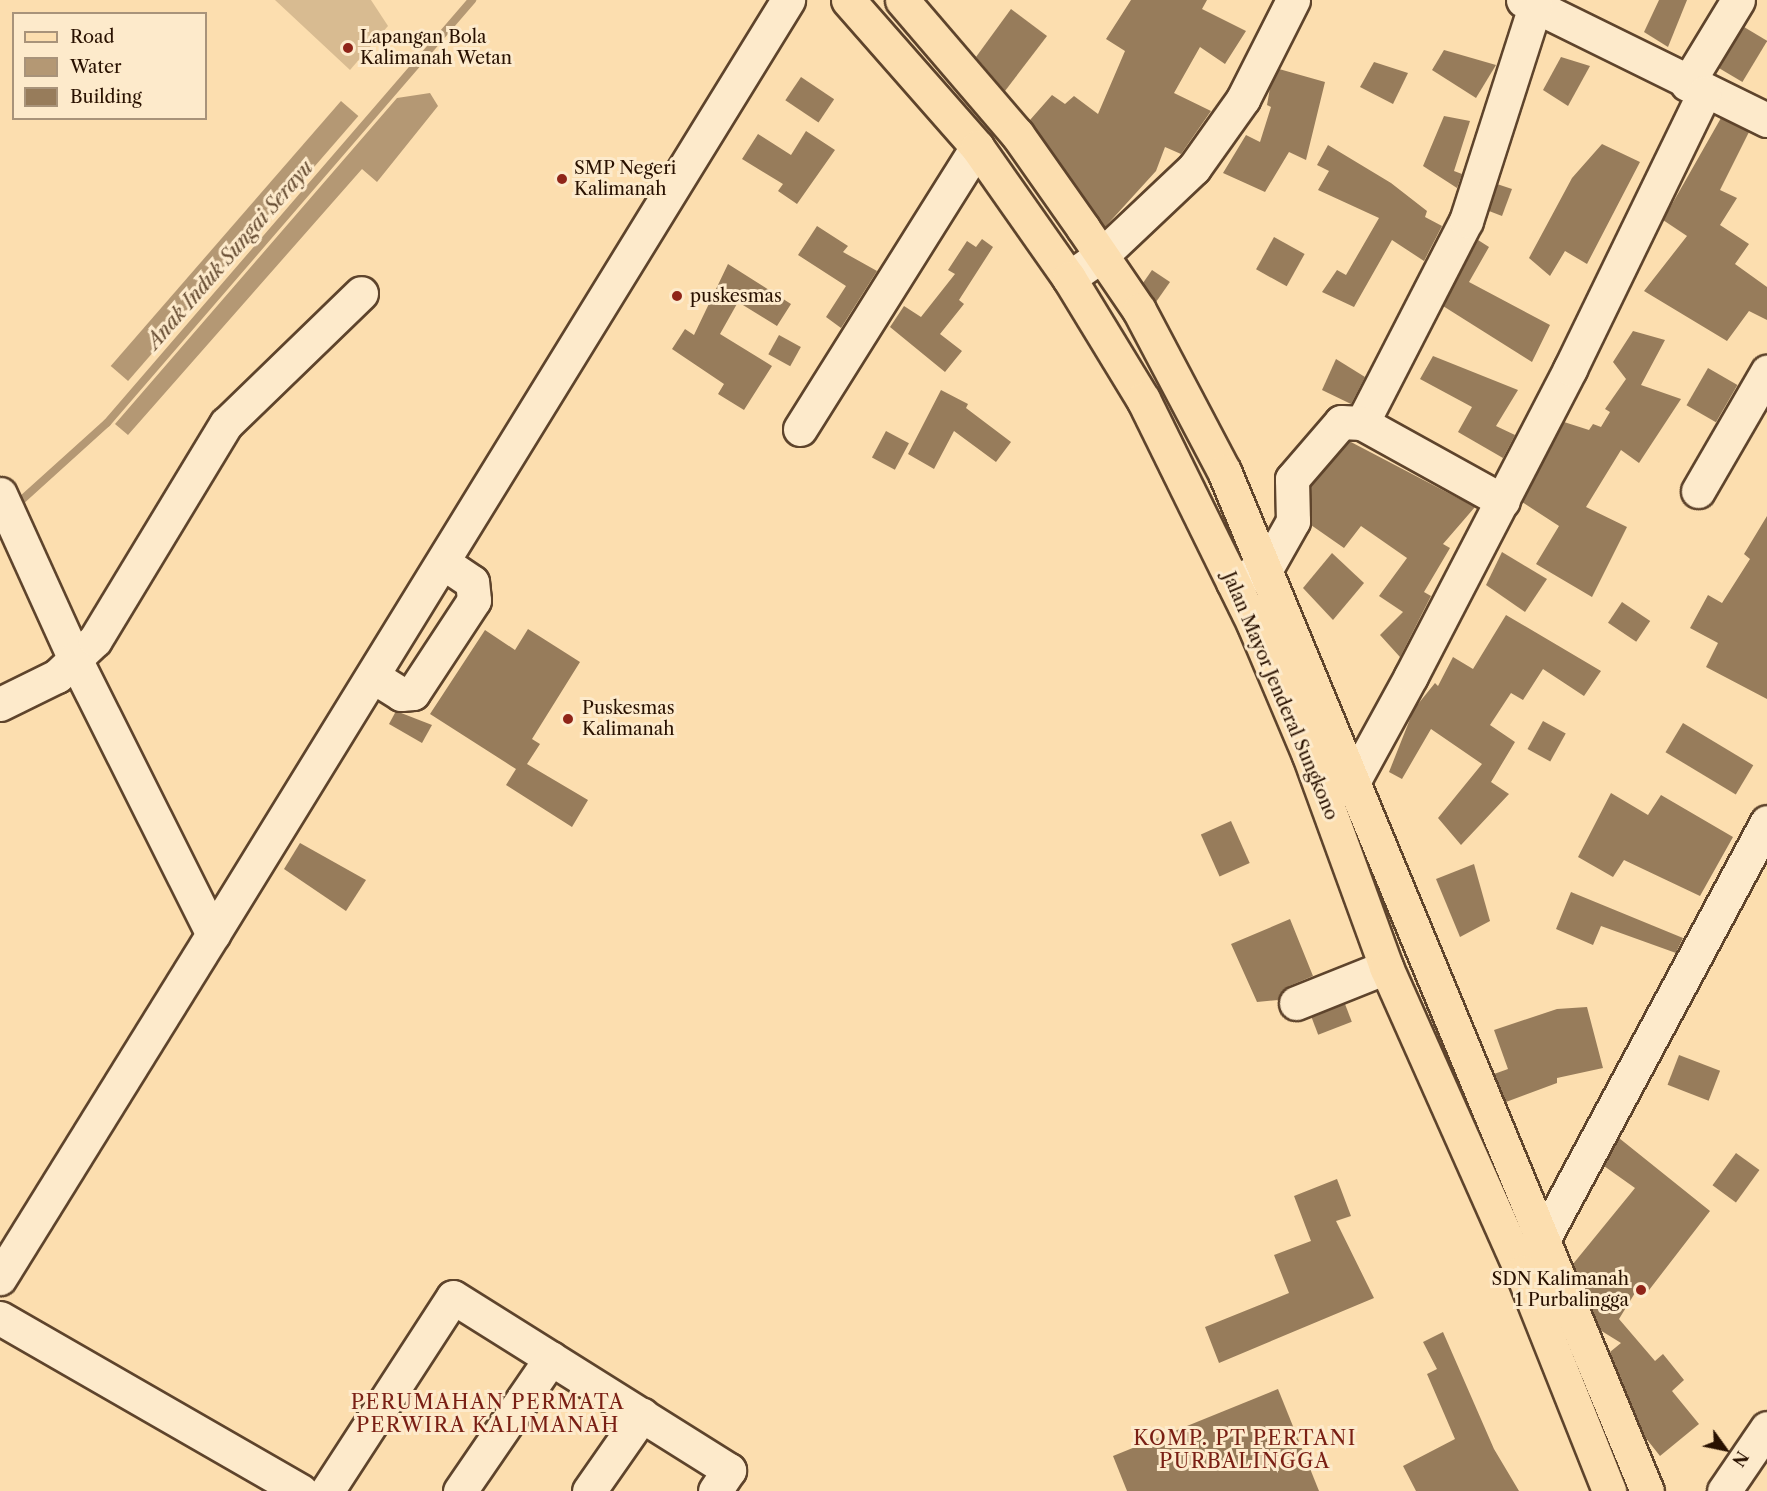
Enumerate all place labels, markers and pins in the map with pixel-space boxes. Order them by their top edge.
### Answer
place label: Lapangan Bola Kalimanah Wetan [360,27,513,70]
marker: Lapangan Bola Kalimanah Wetan [341,41,355,55]
place label: SMP Negeri Kalimanah [574,158,677,201]
marker: SMP Negeri Kalimanah [555,172,569,186]
place label: puskesmas [690,285,782,307]
marker: puskesmas [668,287,686,305]
place label: Puskesmas Kalimanah [582,698,675,740]
marker: Puskesmas Kalimanah [559,710,577,728]
place label: SDN Kalimanah 1 Purbalingga [1492,1269,1629,1312]
marker: SDN Kalimanah 1 Purbalingga [1634,1283,1648,1297]

